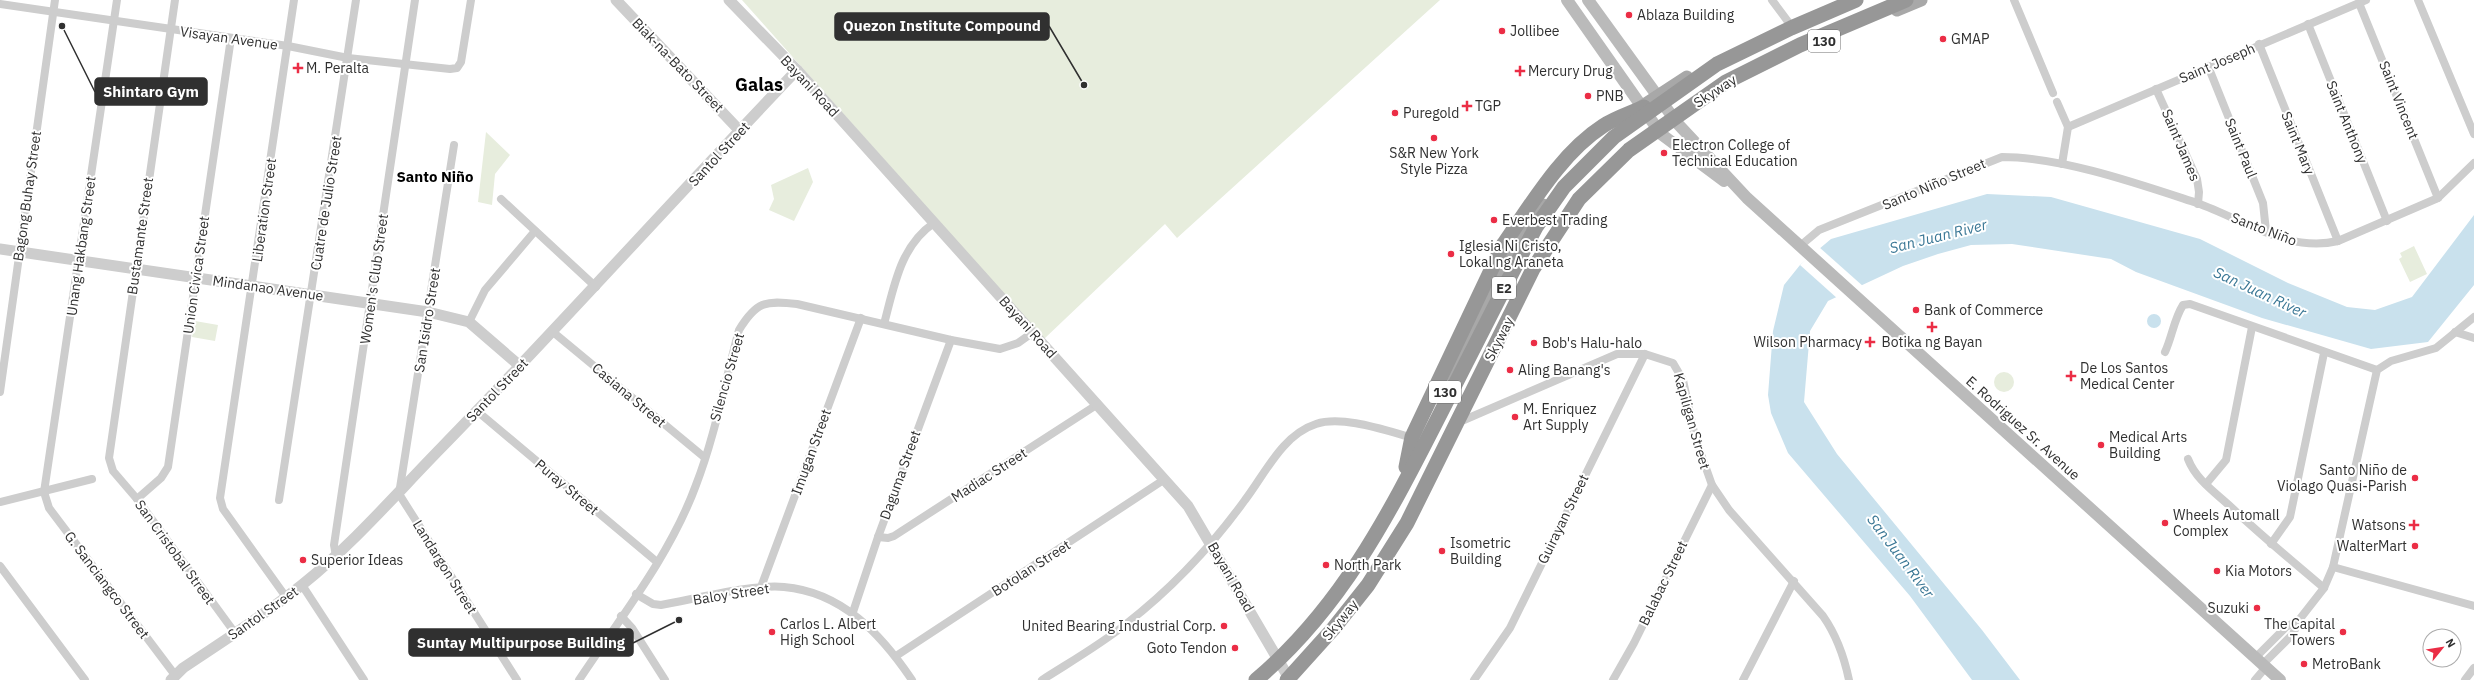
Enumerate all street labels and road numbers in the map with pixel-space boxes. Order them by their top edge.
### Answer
street label: Biak-na-Bato Street [628,14,728,116]
street label: Visayan Avenue [179,22,279,54]
road number: 130 [1808,30,1840,52]
street label: Saint Joseph [2176,39,2258,87]
street label: Bayani Road [777,51,843,121]
street label: Saint Vincent [2375,58,2423,142]
street label: Skyway [1690,71,1740,111]
street label: Saint Anthony [2322,78,2372,166]
street label: Saint James [2158,106,2204,184]
street label: Saint Mary [2277,109,2319,177]
street label: Saint Paul [2221,115,2261,181]
street label: Santol Street [685,118,754,190]
street label: Bagong Buhay Street [9,130,45,262]
street label: Cuatre de Julio Street [306,134,346,272]
street label: Santo Niño Street [1880,154,1988,214]
street label: Liberation Street [248,157,280,263]
street label: Unang Hakbang Street [62,175,100,317]
street label: Bustamante Street [123,176,157,296]
street label: Santo Niño [2229,208,2299,250]
street label: Women's Club Street [356,213,392,345]
street label: Union Civica Street [179,215,213,335]
street label: San Isidro Street [410,266,444,374]
street label: Mindanao Avenue [211,271,325,305]
road number: E2 [1492,277,1516,299]
street label: Bayani Road [995,292,1061,362]
street label: Skyway [1480,314,1518,364]
street label: Silencio Street [706,331,748,423]
street label: Santol Street [462,354,532,426]
street label: Casiana Street [588,359,670,431]
street label: Kapiligan Street [1670,371,1714,471]
street label: E. Rodriguez Sr. Avenue [1962,372,2084,484]
road number: 130 [1429,381,1461,403]
street label: Imugan Street [787,406,835,497]
street label: Daguma Street [876,428,924,522]
street label: Madiac Street [948,444,1030,506]
street label: Puray Street [531,455,603,519]
street label: Guirayan Street [1534,471,1593,567]
street label: San Cristobal Street [131,496,219,608]
street label: Landargon Street [409,517,481,617]
street label: G. Sanciangco Street [61,528,153,642]
street label: Botolan Street [988,536,1074,600]
street label: Balabac Street [1635,538,1691,628]
street label: Bayani Road [1204,539,1258,615]
street label: Baloy Street [692,579,770,609]
street label: Santol Street [224,582,302,644]
street label: Skyway [1318,596,1362,644]

